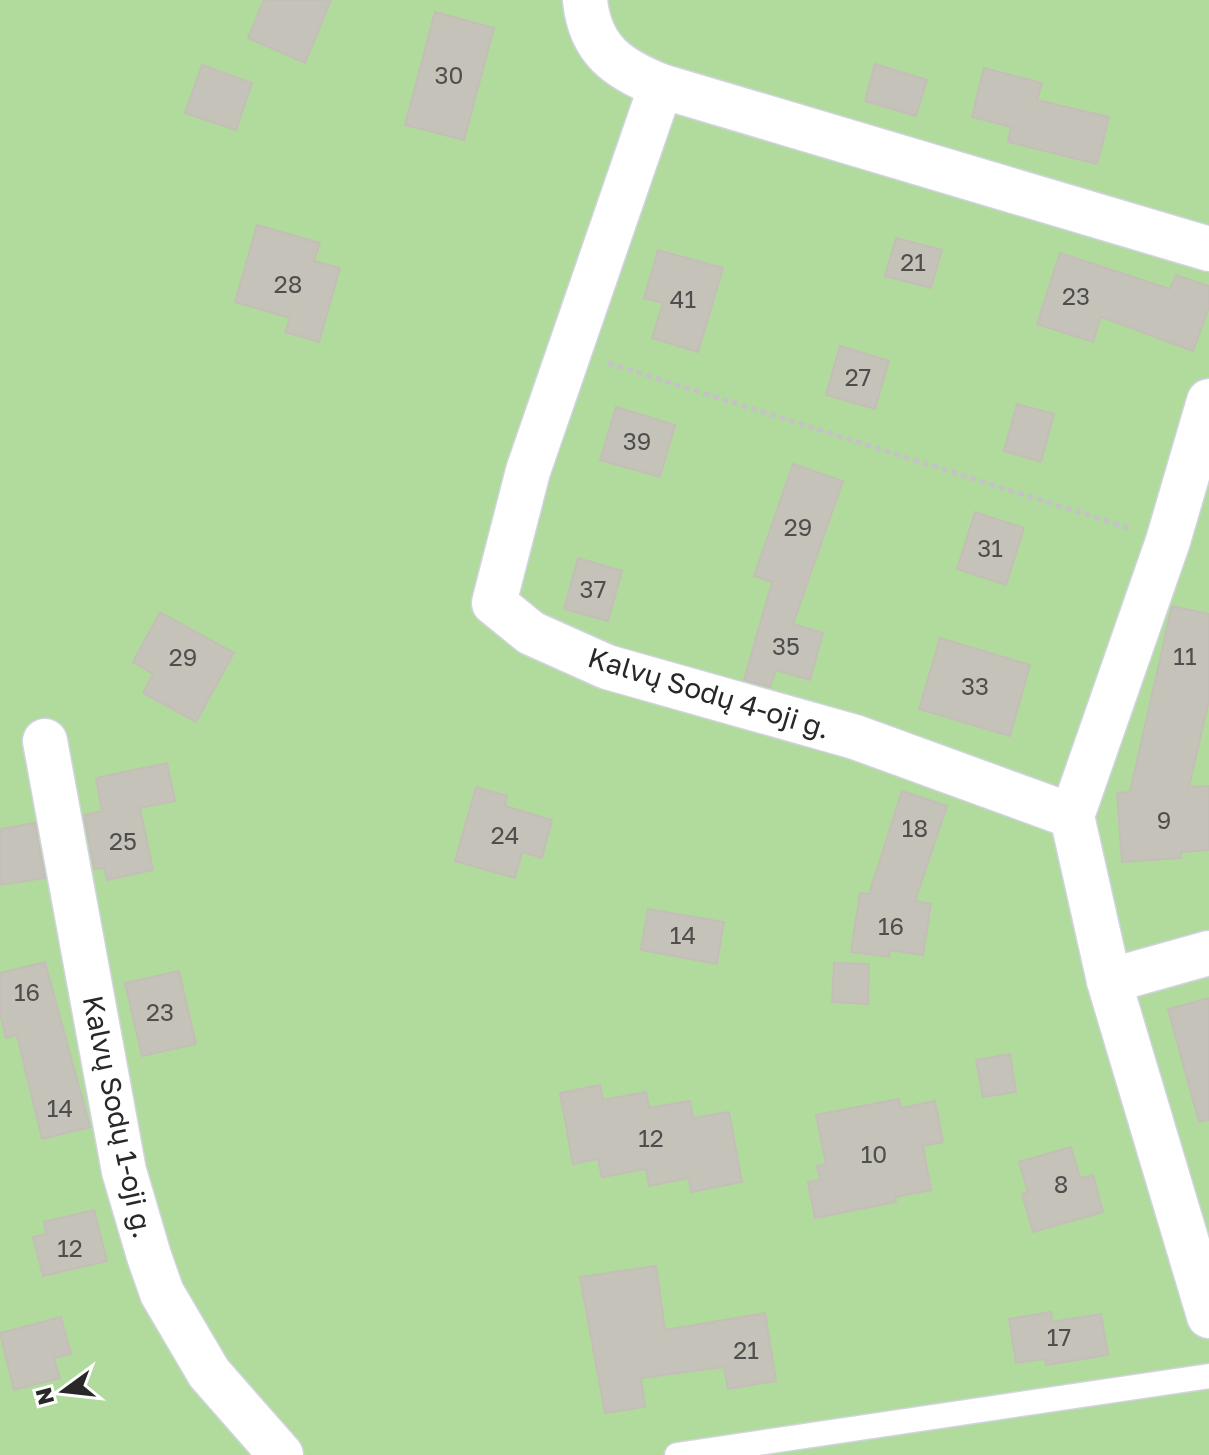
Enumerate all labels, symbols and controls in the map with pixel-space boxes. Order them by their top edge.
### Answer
house number: 30 [435,60,463,89]
house number: 21 [900,247,926,276]
house number: 28 [274,269,302,298]
house number: 23 [1062,281,1090,310]
house number: 41 [670,284,696,313]
house number: 27 [845,362,871,391]
house number: 39 [623,426,651,455]
house number: 29 [784,512,812,541]
house number: 31 [977,533,1003,562]
house number: 37 [580,574,606,603]
house number: 35 [772,631,800,660]
street label: Kalvų Sodų 4-oji g. [584,640,834,745]
house number: 11 [1173,641,1197,670]
house number: 29 [169,642,197,671]
house number: 33 [961,671,989,700]
house number: 9 [1157,805,1171,834]
house number: 18 [902,813,928,842]
house number: 24 [491,820,519,849]
house number: 25 [109,826,137,855]
house number: 16 [878,911,904,940]
house number: 14 [670,920,696,949]
house number: 16 [14,977,40,1006]
street label: Kalvų Sodų 1-oji g. [77,992,160,1241]
house number: 23 [146,997,174,1026]
house number: 14 [47,1093,73,1122]
house number: 12 [638,1123,664,1152]
house number: 10 [861,1139,887,1168]
house number: 8 [1054,1169,1068,1198]
house number: 12 [57,1233,83,1262]
house number: 17 [1047,1322,1071,1351]
house number: 21 [733,1335,759,1364]
north arrow [24,1351,104,1431]
text: N [29,1385,59,1408]

